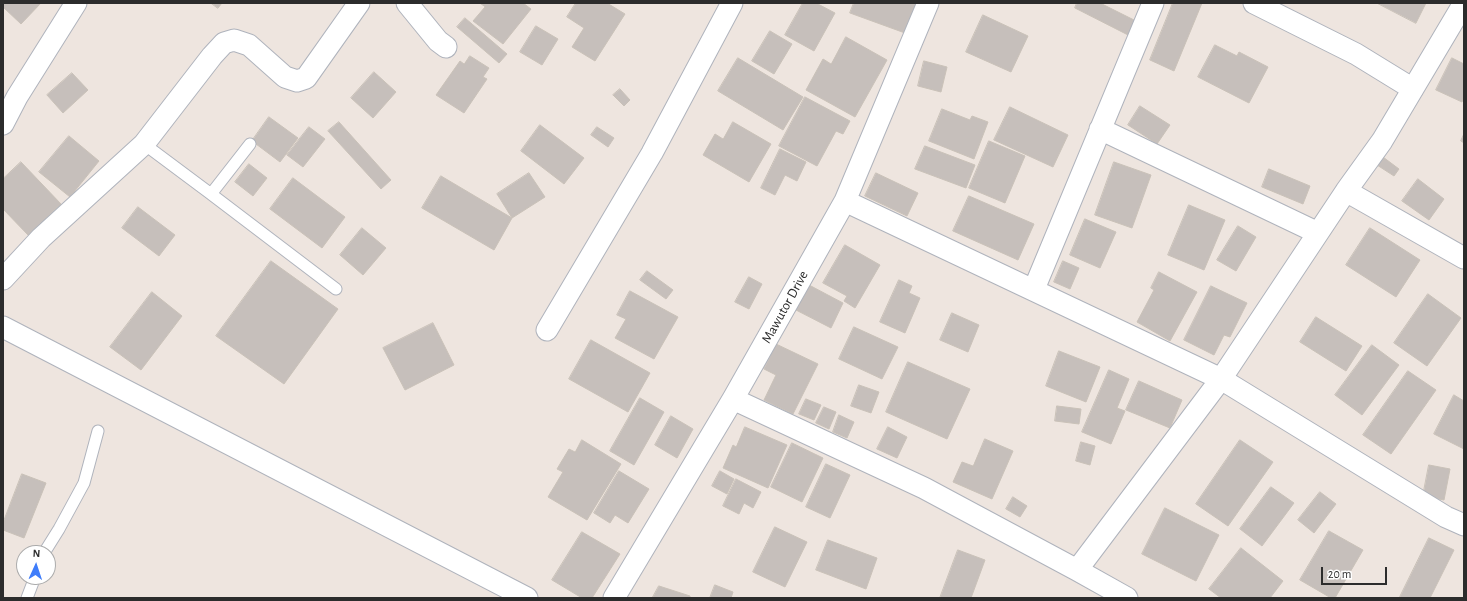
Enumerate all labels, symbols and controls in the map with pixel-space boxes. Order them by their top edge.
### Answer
street label: Mawutor Drive [758,268,812,346]
north arrow [16,545,56,585]
text: N [32,548,41,559]
scale bar [1323,559,1389,585]
text: 20 m [1328,568,1351,580]

